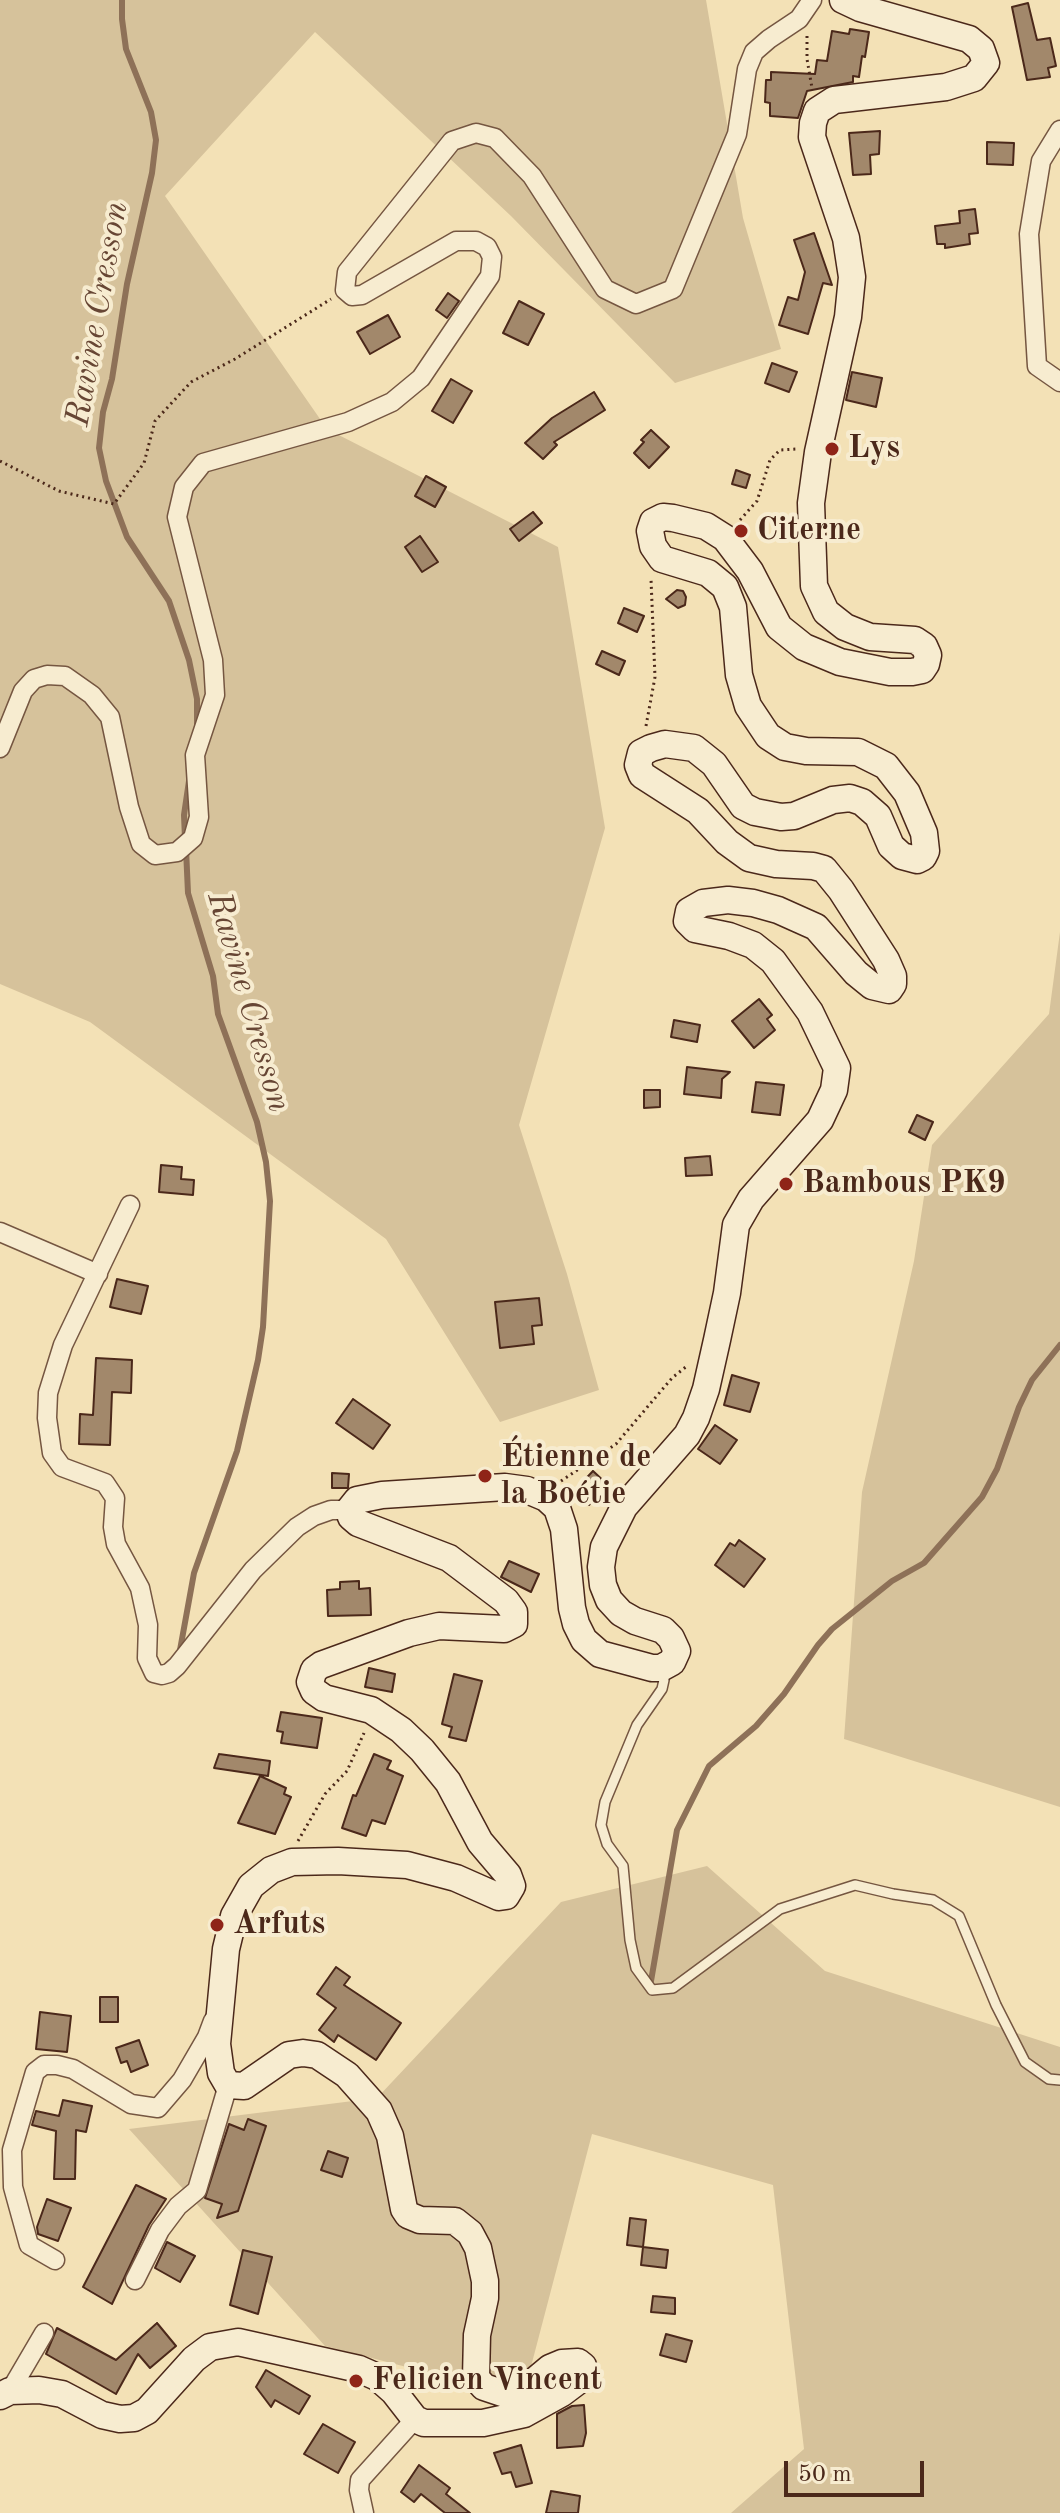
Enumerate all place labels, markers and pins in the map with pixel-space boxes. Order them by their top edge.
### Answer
place label: Lys [848,430,900,468]
marker: Lys [823,440,841,458]
place label: Citerne [757,512,861,550]
marker: Citerne [732,522,750,540]
place label: Bambous PK9 [802,1165,1006,1203]
marker: Bambous PK9 [777,1175,795,1193]
place label: Étienne de la Boétie [501,1439,651,1514]
marker: Étienne de la Boétie [476,1467,494,1485]
place label: Arfuts [233,1906,325,1944]
marker: Arfuts [208,1916,226,1934]
place label: Felicien Vincent [372,2362,602,2400]
marker: Felicien Vincent [347,2372,365,2390]

